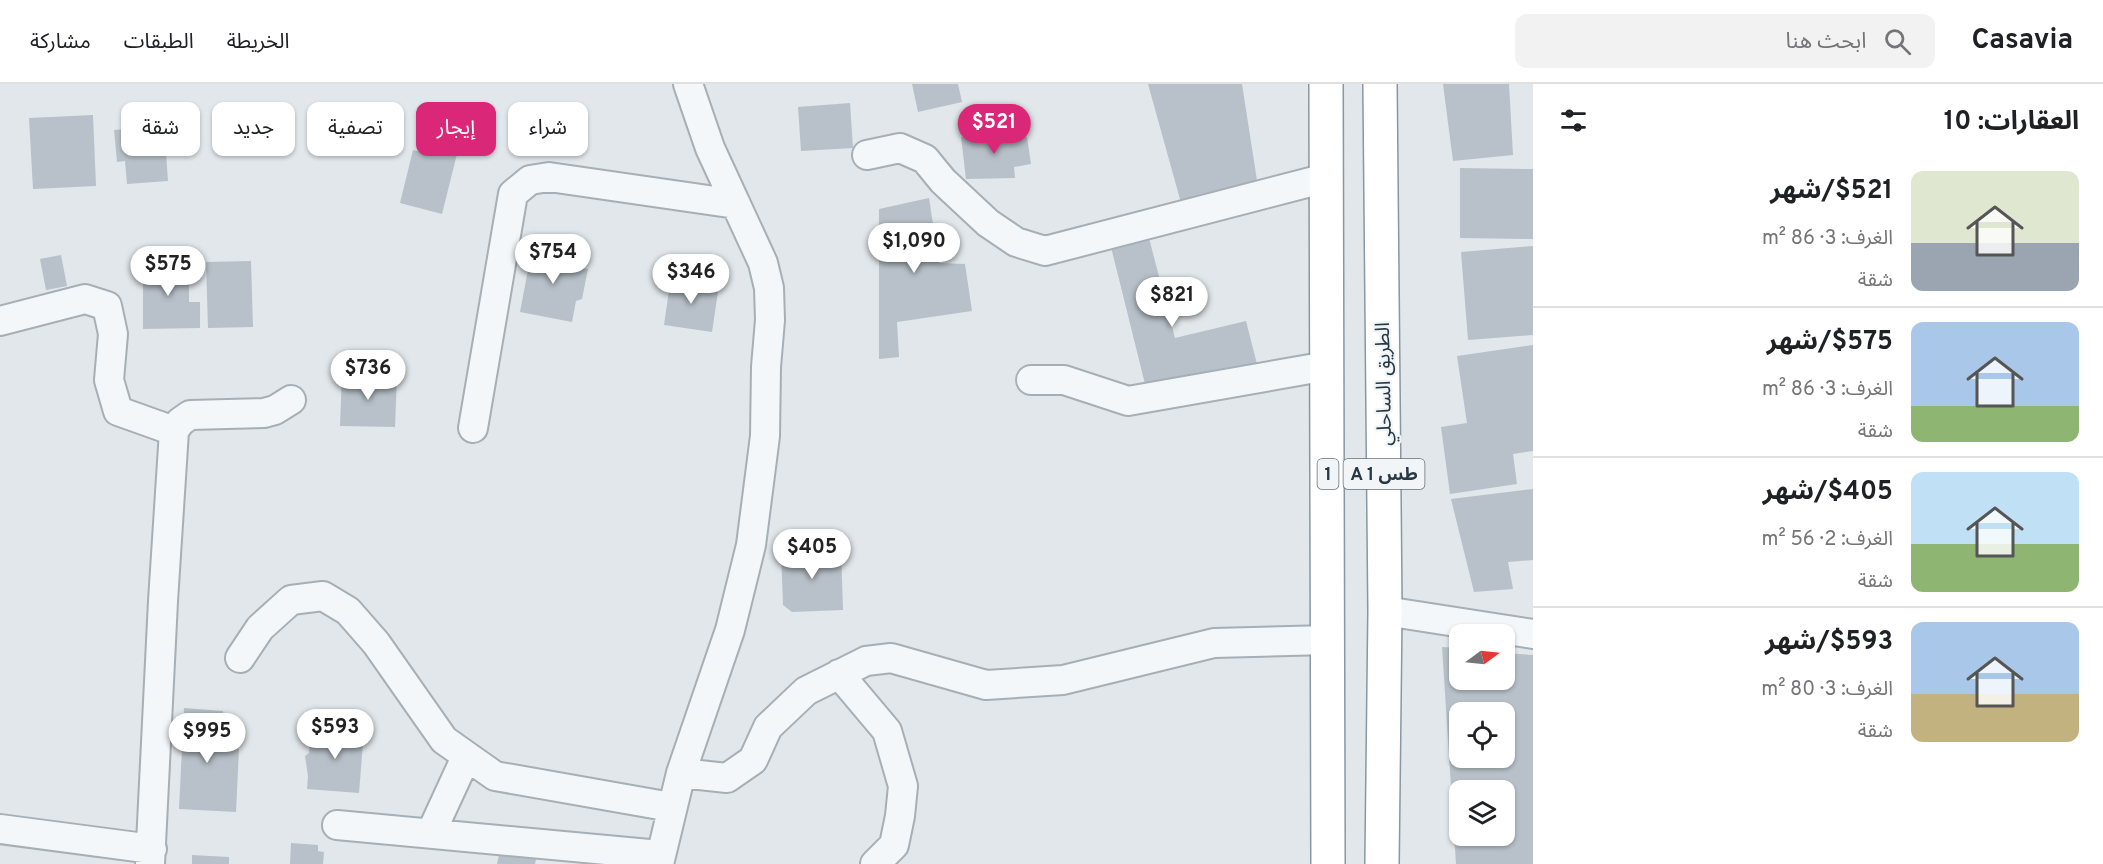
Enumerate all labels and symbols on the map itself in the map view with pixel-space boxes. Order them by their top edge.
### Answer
pin: $521 [958,104,1030,155]
pin: $1,090 [865,223,963,274]
pin: $754 [517,234,589,285]
pin: $575 [132,246,204,297]
pin: $346 [655,254,727,305]
pin: $821 [1136,277,1208,328]
street label: الطريق الساحلي [1371,322,1400,446]
pin: $736 [332,350,404,401]
road number: 1 [1318,459,1338,489]
road number: A 1 طس [1344,459,1424,489]
pin: $405 [776,529,848,580]
north arrow [1449,624,1515,690]
pin: $593 [299,709,371,760]
pin: $995 [171,713,243,764]

